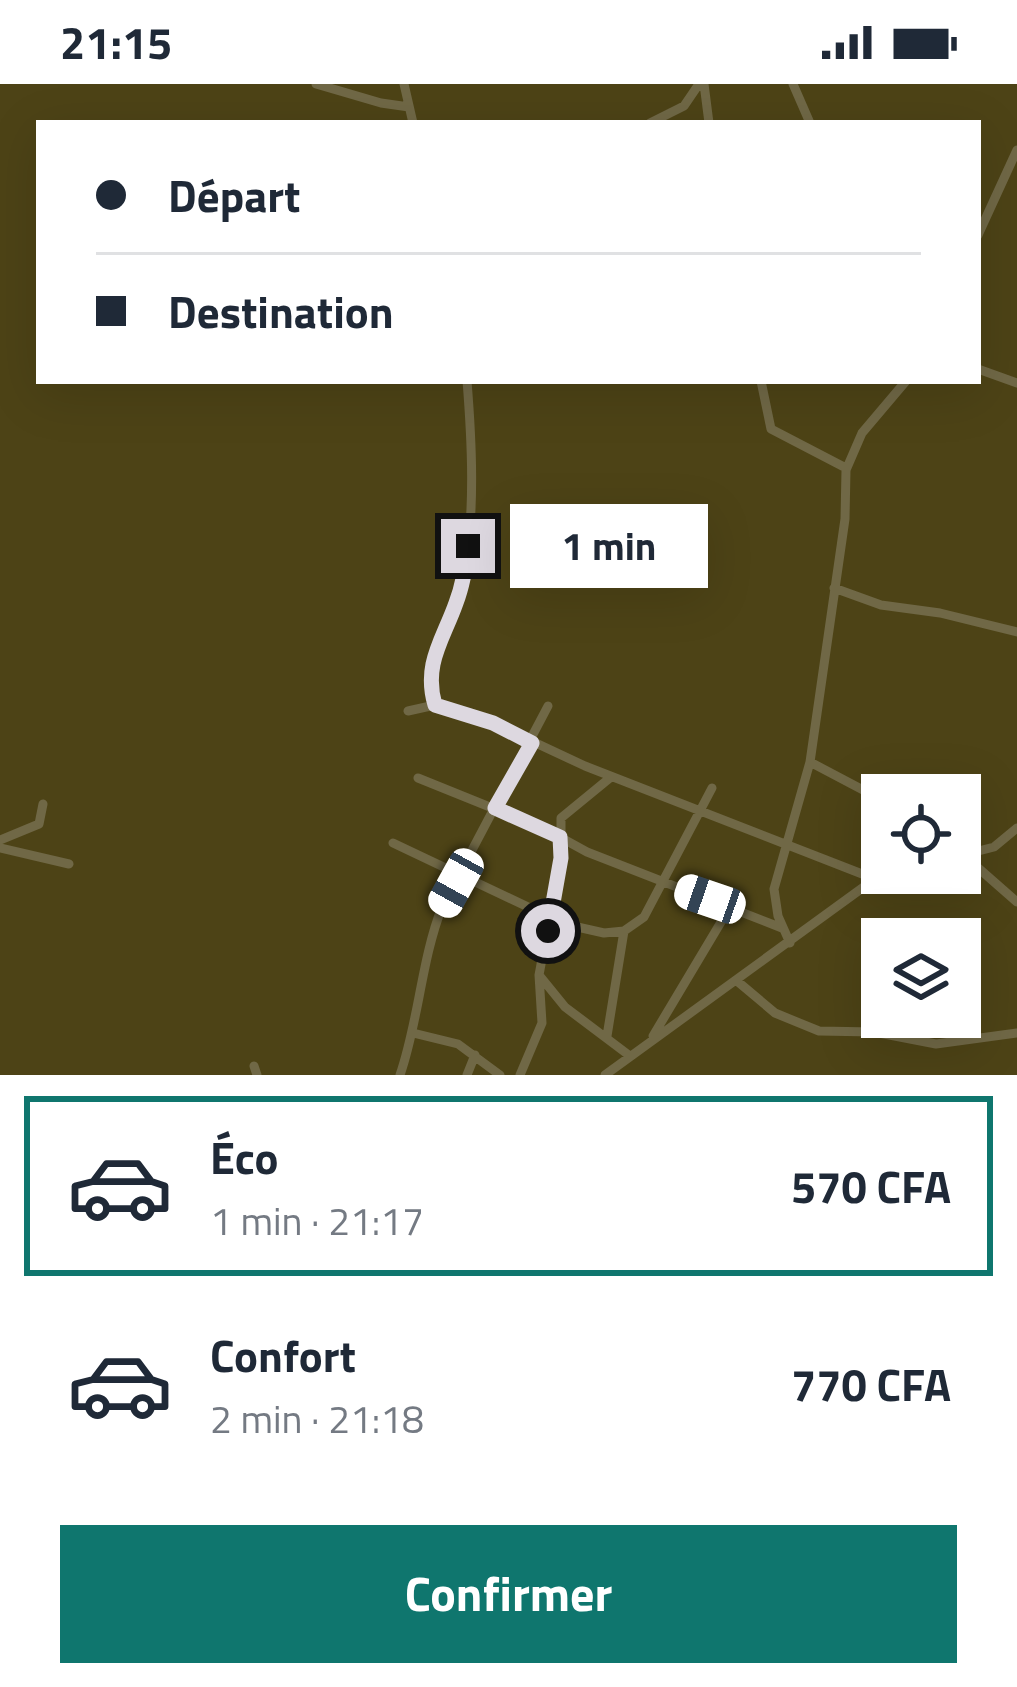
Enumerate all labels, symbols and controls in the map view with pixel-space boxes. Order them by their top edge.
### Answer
text: 21:15 [60,8,172,76]
text: Départ [168,161,300,229]
text: Destination [168,277,394,345]
callout: 1 min [510,504,708,588]
text: 1 min [562,516,656,575]
route end [441,519,495,573]
map controls [861,774,981,1038]
button: locate [861,774,981,894]
car [423,843,489,923]
car [670,870,750,928]
route start [521,904,575,958]
button: layers [861,918,981,1038]
text: Éco [210,1123,279,1191]
icon: car [66,1132,174,1240]
text: 570 CFA [791,1152,951,1220]
text: 1 min · 21:17 [210,1191,424,1250]
text: Confort [210,1321,356,1389]
icon: car [66,1330,174,1438]
text: 770 CFA [791,1350,951,1418]
text: 2 min · 21:18 [210,1389,424,1448]
button: Confirmer [60,1525,957,1663]

